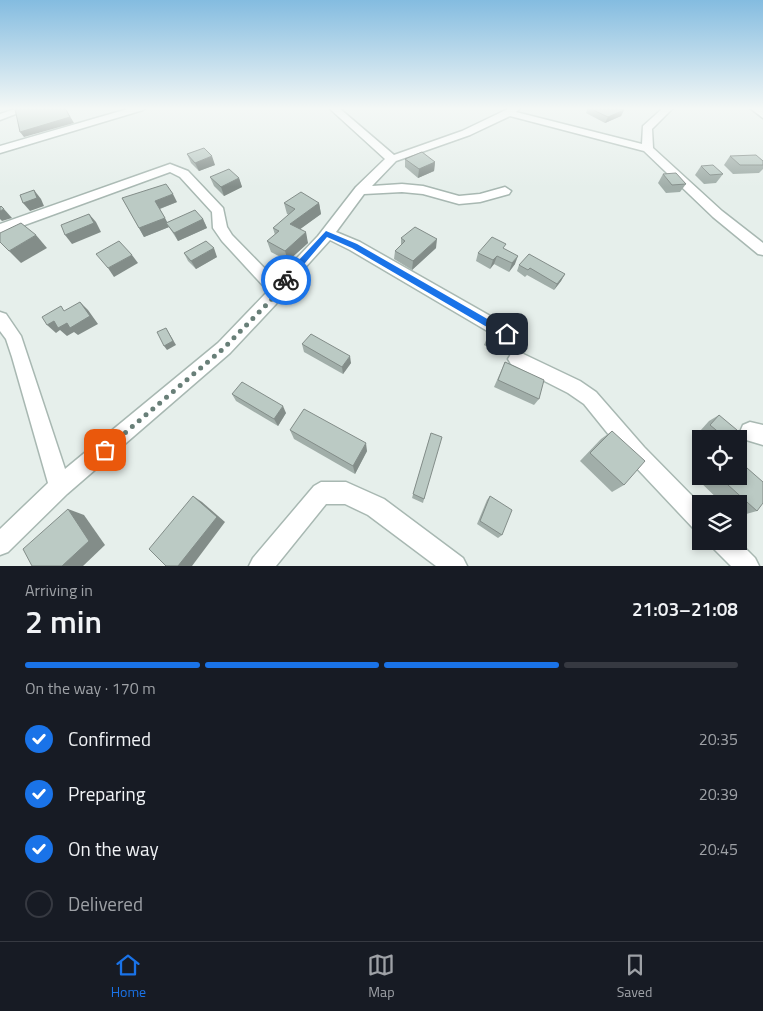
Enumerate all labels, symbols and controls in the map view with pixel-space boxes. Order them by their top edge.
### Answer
courier [261,255,311,305]
icon: bike [272,266,300,294]
pin [486,313,528,355]
icon: home [493,320,521,348]
pin [84,429,126,471]
map controls [692,430,747,550]
button: locate [692,430,747,485]
icon: bag [91,436,119,464]
button: layers [692,495,747,550]
text: Arriving in [25,578,93,602]
text: 21:03–21:08 [632,594,738,623]
text: 2 min [25,597,102,645]
text: On the way · 170 m [25,676,156,700]
text: Confirmed [68,724,151,753]
icon: check [25,725,53,753]
text: 20:35 [699,727,738,751]
text: Preparing [68,779,145,808]
icon: check [25,780,53,808]
text: 20:39 [699,782,738,806]
text: On the way [68,834,159,863]
icon: check [25,835,53,863]
text: 20:45 [699,837,738,861]
text: Delivered [68,889,143,918]
tab: Home [111,951,146,1002]
tab: Map [367,951,395,1002]
tab: Saved [617,951,652,1002]

